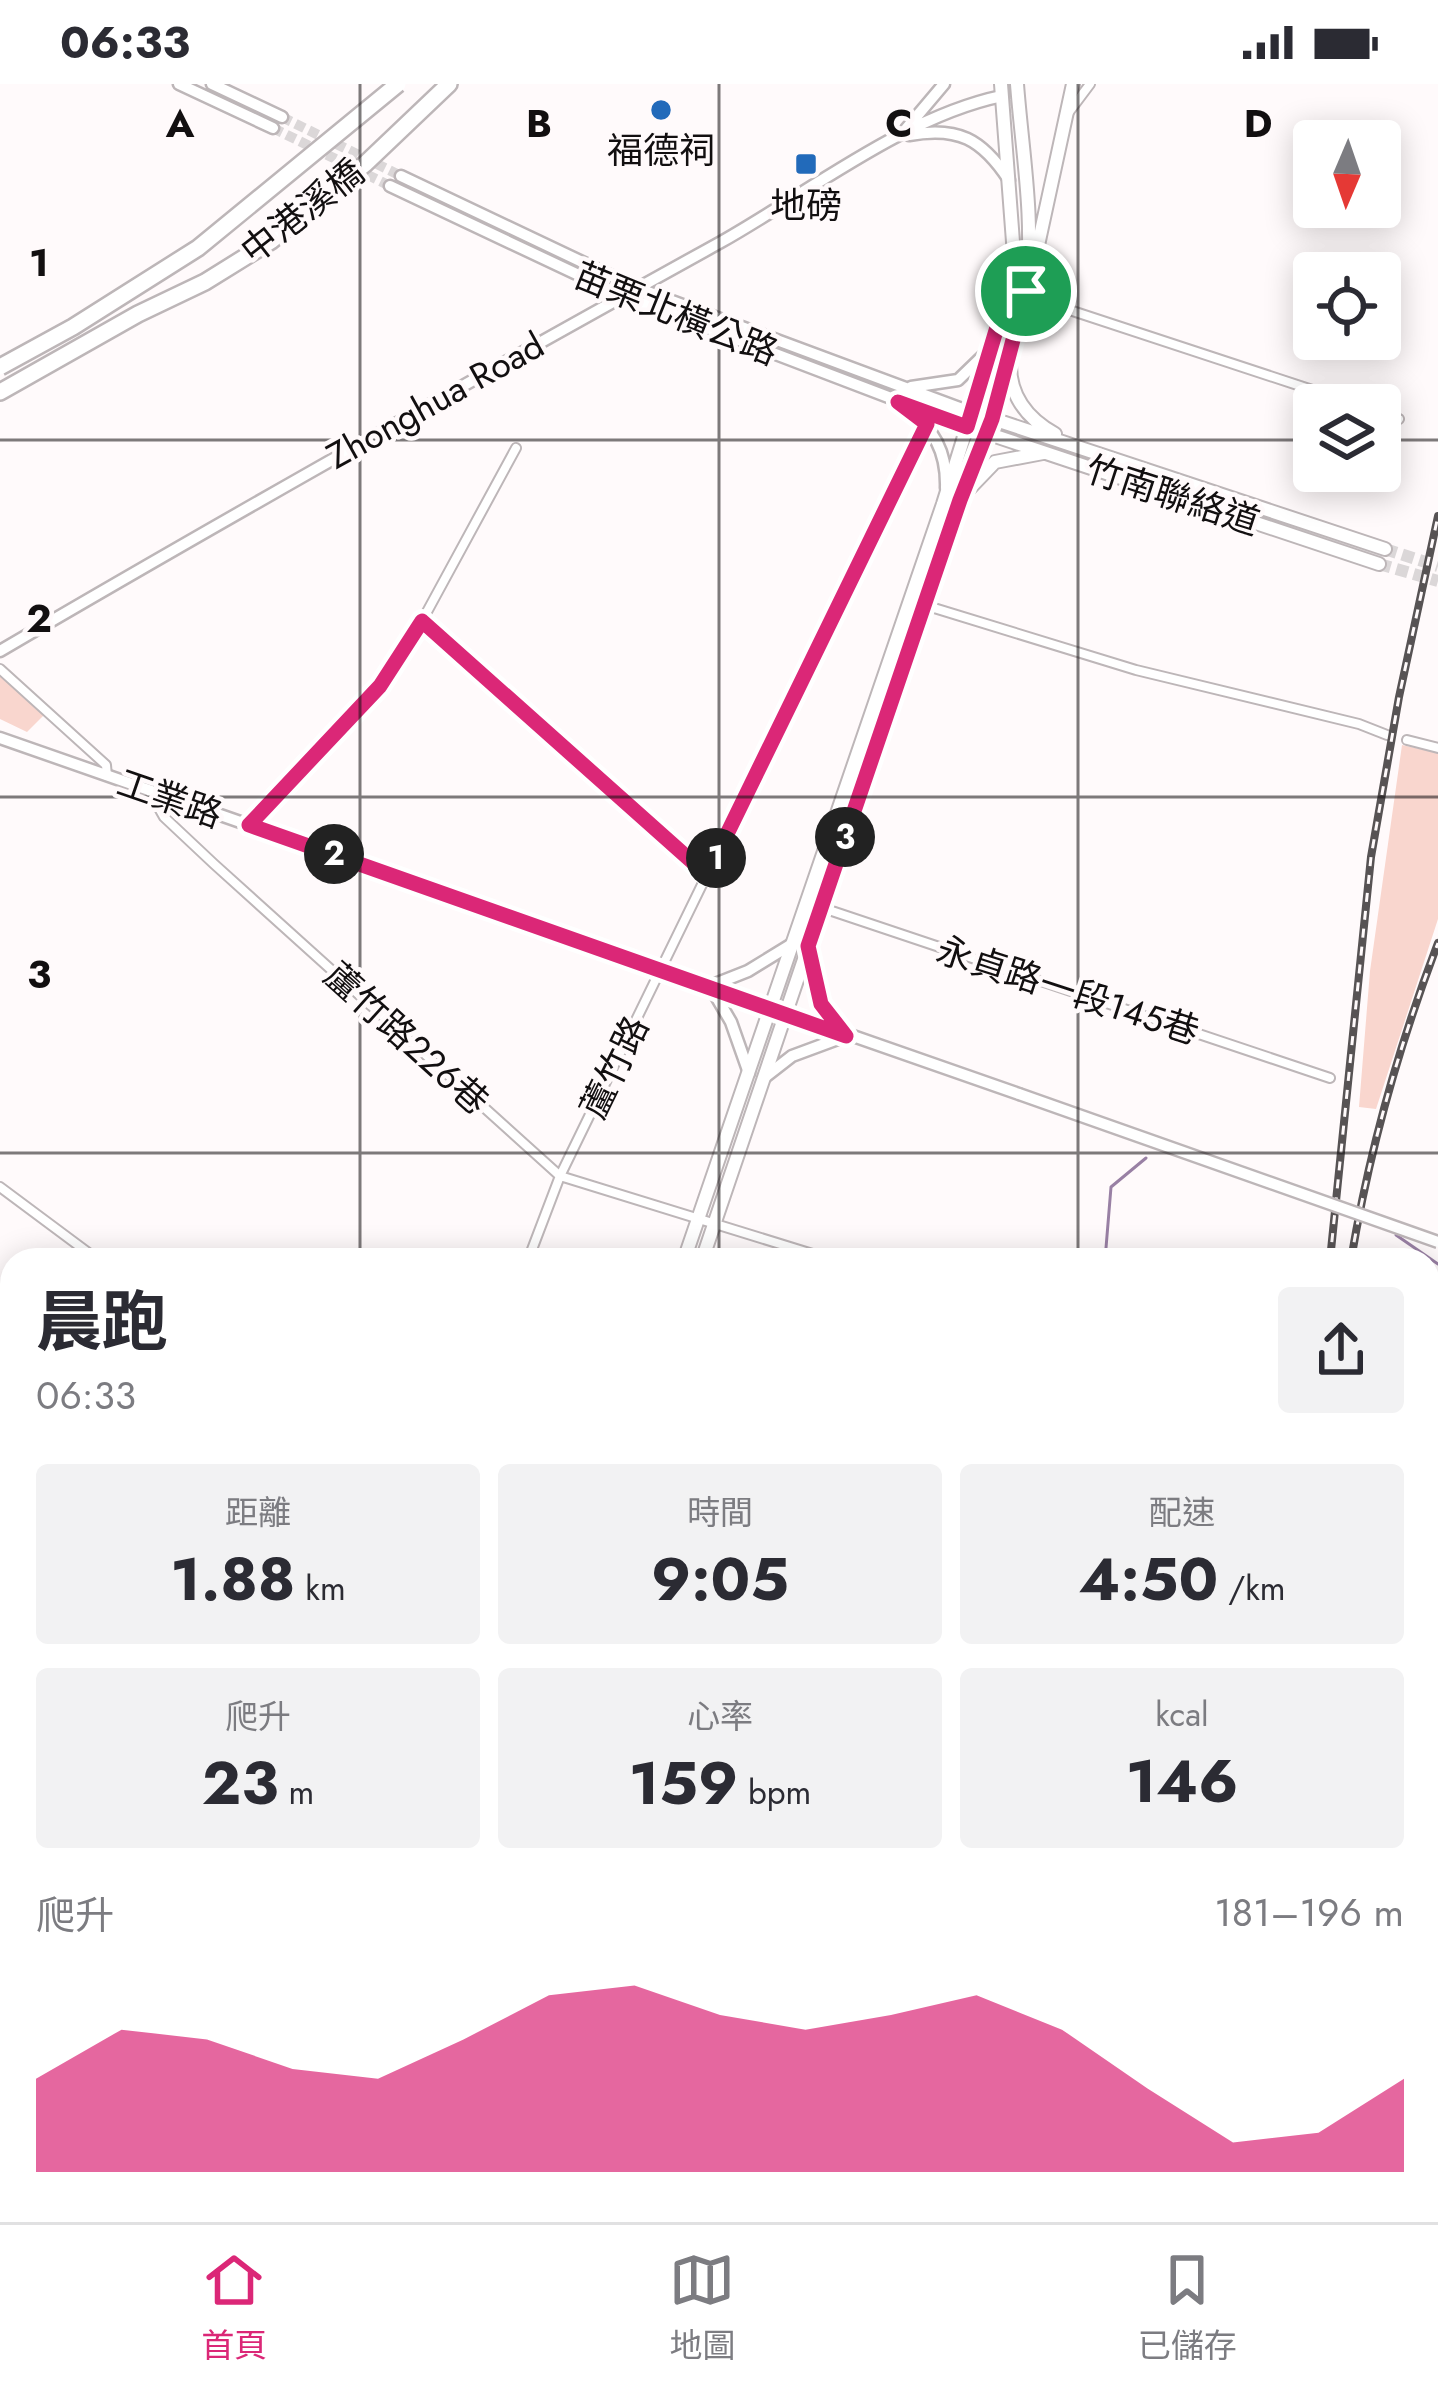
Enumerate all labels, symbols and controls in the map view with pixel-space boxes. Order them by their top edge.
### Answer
text: 06:33 [60,10,190,75]
text: A [165,95,195,152]
text: B [526,95,552,152]
text: C [885,95,913,152]
text: D [1244,95,1272,152]
marker: 福德祠 [648,97,674,123]
north arrow [1293,120,1401,228]
map controls [1293,120,1401,492]
place label: 福德祠 [607,124,715,176]
street label: 中港溪橋 [229,146,375,276]
marker: 地磅 [793,151,819,177]
place label: 地磅 [770,179,842,231]
text: 1 [29,234,49,291]
pin [975,240,1077,342]
street label: 苗栗北橫公路 [566,248,786,378]
button: locate [1293,252,1401,360]
icon: arrive [993,258,1059,324]
street label: Zhonghua Road [317,319,553,481]
button: layers [1293,384,1401,492]
street label: 竹南聯絡道 [1079,442,1267,548]
text: 2 [26,590,52,647]
street label: 工業路 [110,756,230,840]
pin: 3 [815,807,875,867]
text: 3 [835,813,855,860]
pin: 2 [304,824,364,884]
pin: 1 [686,828,746,888]
text: 2 [323,830,345,877]
text: 1 [708,834,724,881]
street label: 永貞路一段145巷 [930,923,1206,1057]
text: 3 [27,946,51,1003]
street label: 蘆竹路226巷 [313,950,501,1126]
street label: 蘆竹路 [567,1007,661,1127]
text: 晨跑 [36,1274,168,1370]
button: share [1278,1287,1404,1413]
text: 06:33 [36,1367,136,1424]
text: 距離 [225,1489,291,1536]
text: 時間 [687,1489,753,1536]
text: 配速 [1149,1489,1215,1536]
text: 1.88 [170,1536,295,1623]
text: 9:05 [651,1536,789,1623]
text: 4:50 [1079,1536,1218,1623]
text: km [295,1565,346,1612]
text: /km [1218,1565,1285,1612]
text: kcal [1155,1691,1209,1738]
text: 爬升 [225,1693,291,1740]
text: 心率 [687,1693,753,1740]
text: 146 [1126,1738,1238,1825]
text: 23 [202,1740,278,1827]
text: 159 [629,1740,738,1827]
text: m [278,1769,314,1816]
text: bpm [738,1769,811,1816]
text: 181–196 m [1214,1884,1404,1941]
text: 爬升 [36,1887,114,1944]
tab: 首頁 [201,2247,267,2369]
tab: 地圖 [669,2247,735,2369]
tab: 已儲存 [1138,2247,1237,2369]

